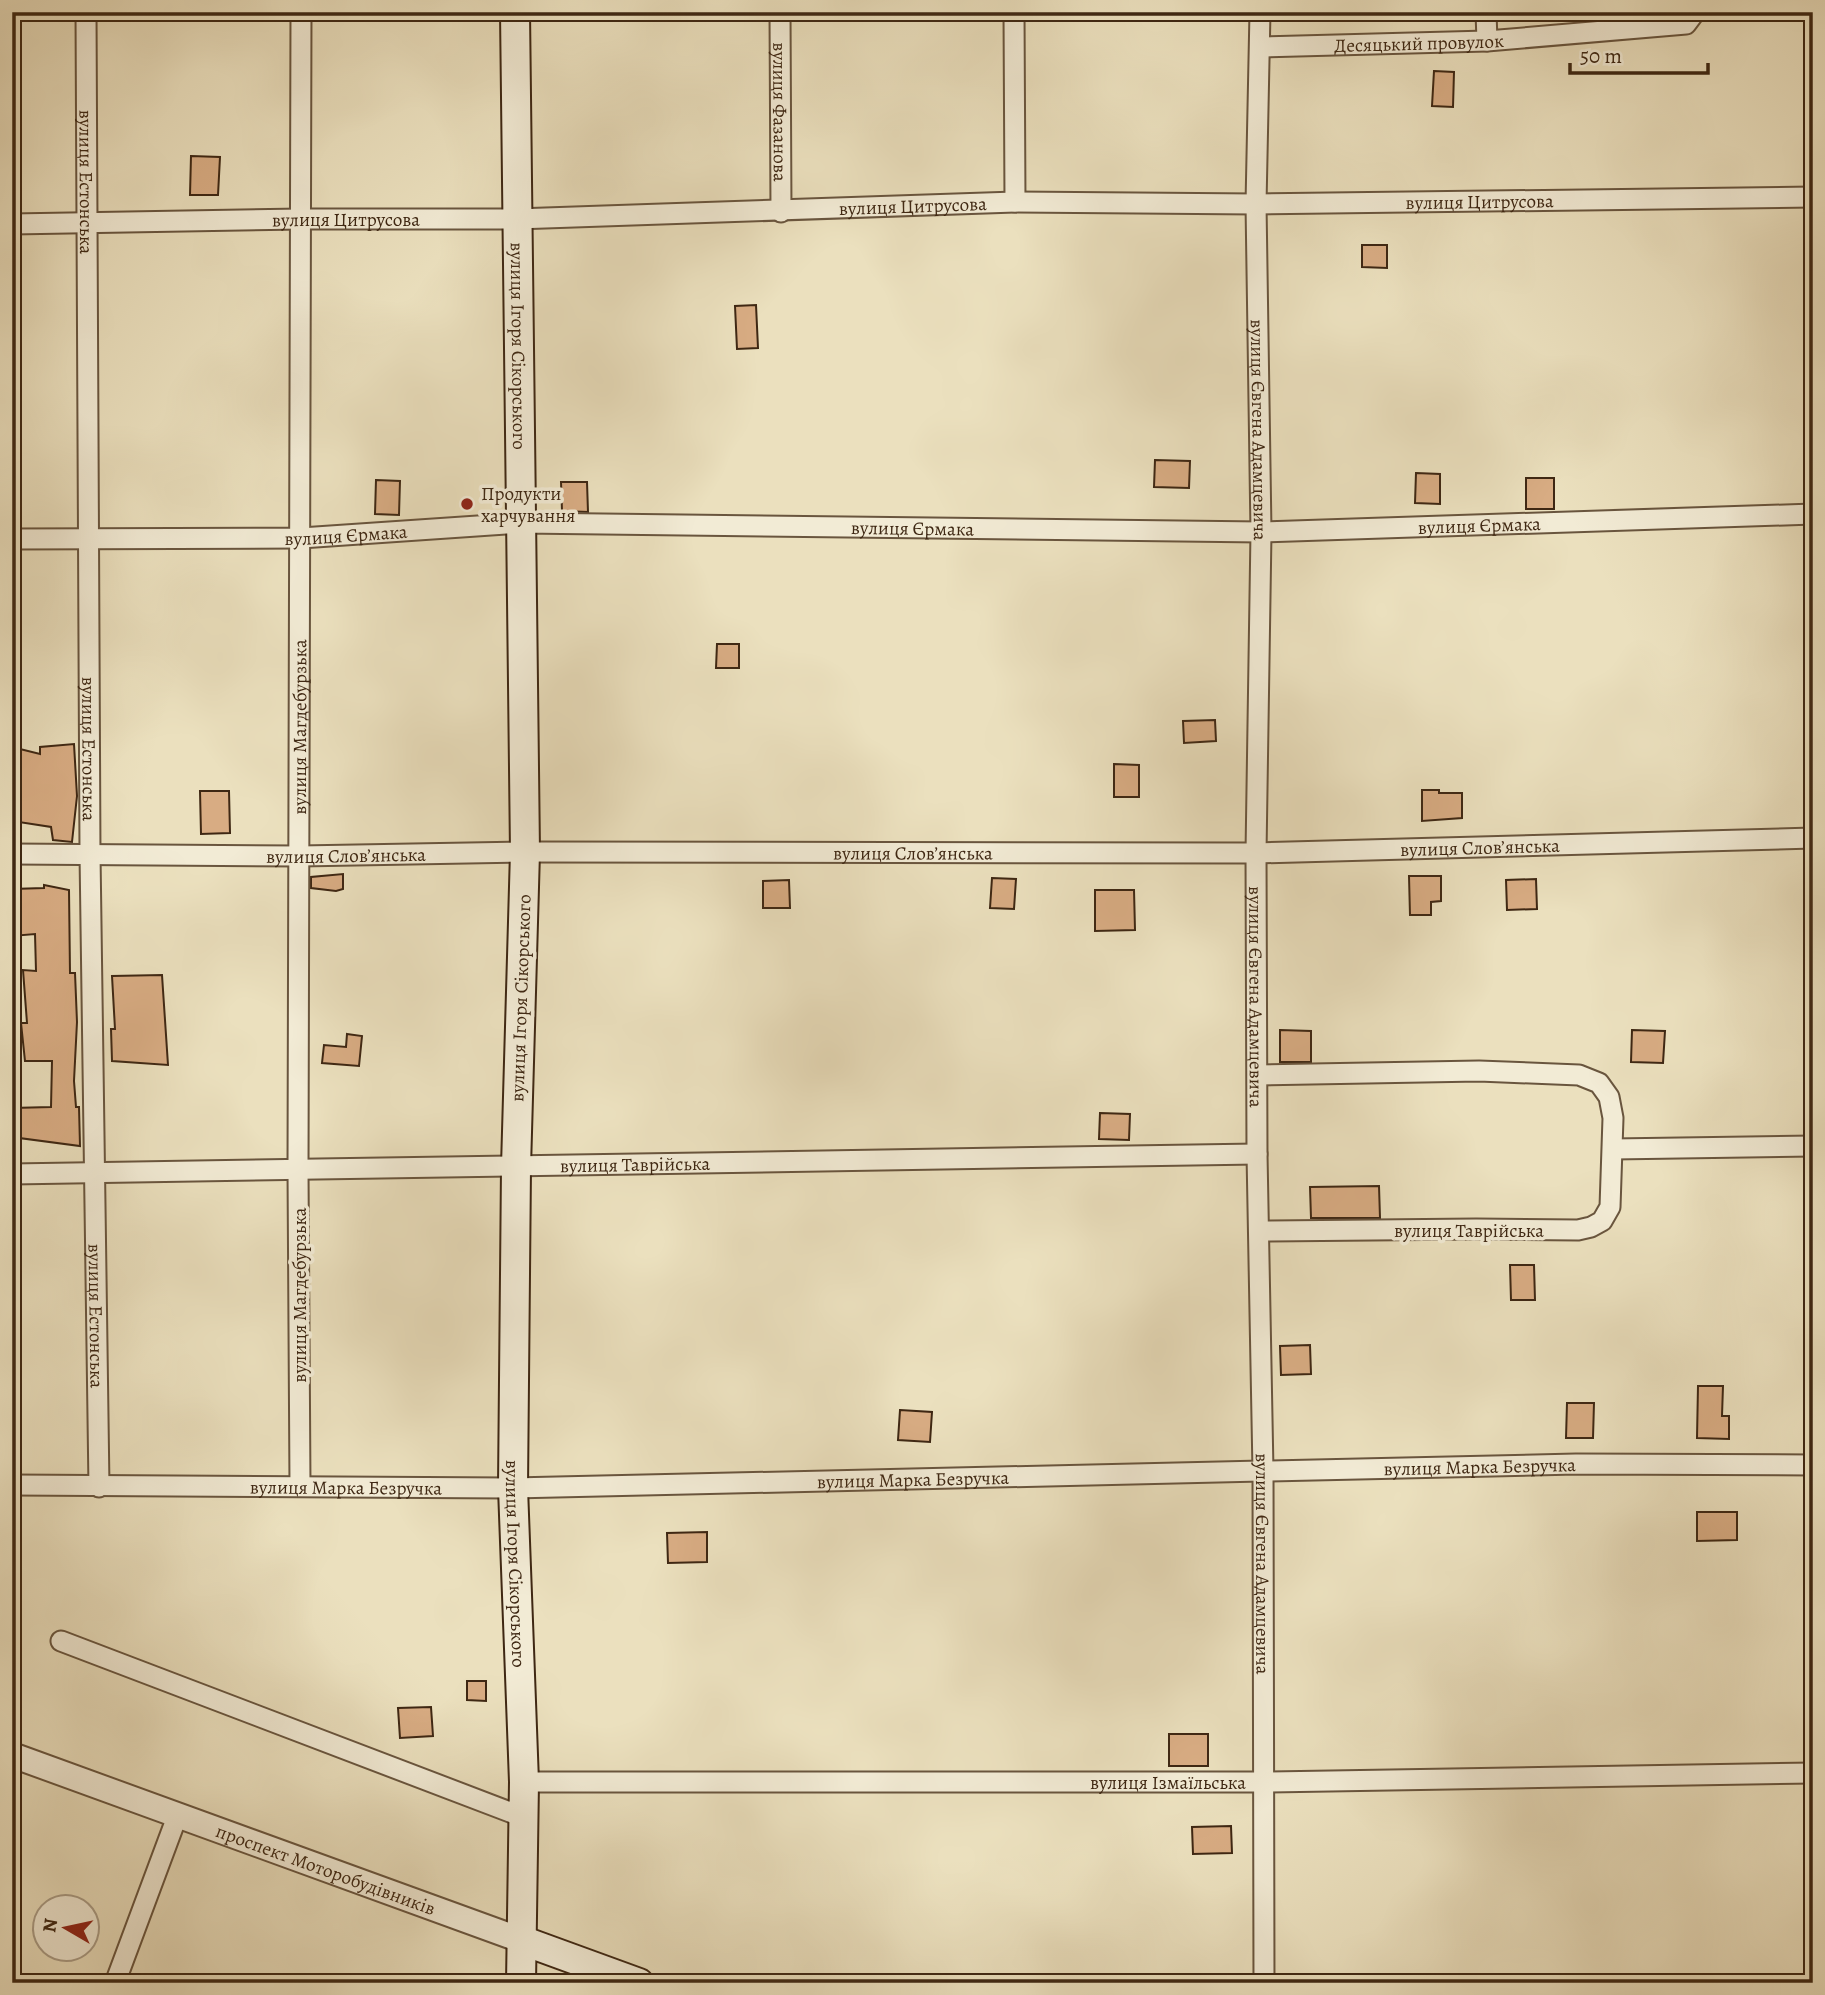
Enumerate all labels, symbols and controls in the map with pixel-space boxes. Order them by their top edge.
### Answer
street label: Десяцький провулок [1334,28,1505,59]
scale bar [1570,32,1708,76]
street label: вулиця Фазанова [766,42,793,182]
text: 50 m [1580,42,1622,70]
street label: вулиця Естонська [72,110,99,255]
street label: вулиця Цитрусова [1405,188,1554,216]
street label: вулиця Цитрусова [838,191,988,222]
street label: вулиця Цитрусова [272,207,420,234]
street label: вулиця Ігоря Сікорського [504,242,532,450]
street label: вулиця Євгена Адамцевича [1244,319,1273,541]
place label: Продукти харчування [481,481,576,529]
marker: Продукти харчування [459,496,475,512]
street label: вулиця Єрмака [1417,511,1542,541]
street label: вулиця Єрмака [851,515,974,543]
street label: вулиця Єрмака [284,519,409,552]
street label: вулиця Магдебурзька [287,639,313,815]
street label: вулиця Естонська [75,677,102,822]
street label: вулиця Слов’янська [1400,833,1560,863]
street label: вулиця Слов’янська [833,840,993,867]
street label: вулиця Слов’янська [266,842,426,870]
street label: вулиця Євгена Адамцевича [1242,886,1269,1108]
street label: вулиця Ігоря Сікорського [504,894,538,1102]
street label: вулиця Таврійська [560,1151,711,1179]
street label: вулиця Магдебурзька [287,1207,313,1383]
street label: вулиця Таврійська [1394,1218,1544,1244]
street label: вулиця Естонська [82,1243,110,1389]
street label: вулиця Марка Безручка [1383,1452,1576,1482]
street label: вулиця Євгена Адамцевича [1249,1453,1275,1675]
street label: вулиця Ігоря Сікорського [499,1460,532,1668]
street label: вулиця Марка Безручка [817,1465,1010,1495]
street label: вулиця Марка Безручка [250,1474,442,1502]
street label: вулиця Ізмаїльська [1090,1770,1246,1796]
street label: проспект Моторобудівників [212,1818,439,1922]
north arrow [32,1894,102,1964]
text: N [36,1916,64,1934]

